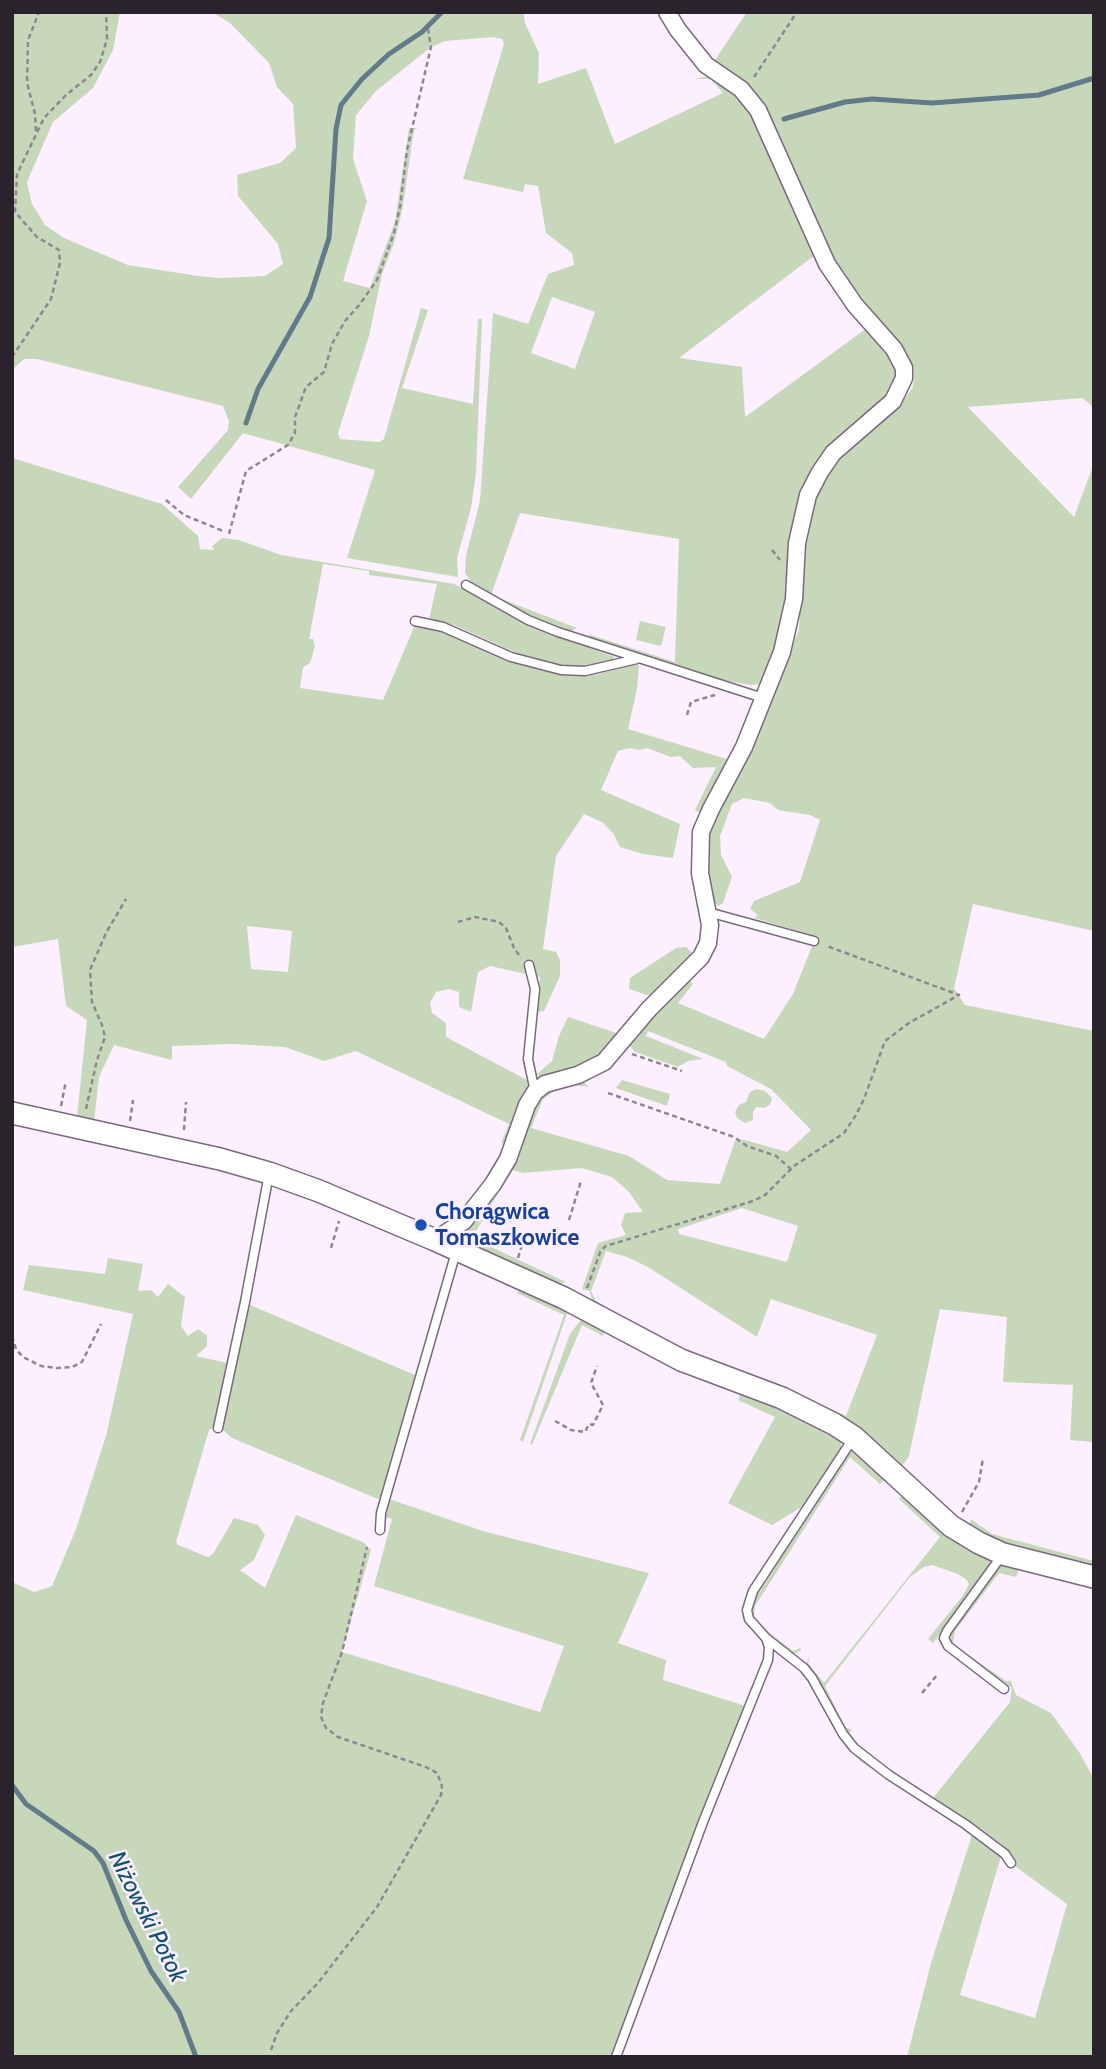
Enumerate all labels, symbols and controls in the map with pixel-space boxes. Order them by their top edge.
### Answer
place label: Chorągwica Tomaszkowice [435,1198,579,1252]
marker: Chorągwica Tomaszkowice [413,1217,429,1233]
water label: Niżowski Potok [102,1847,192,1987]

